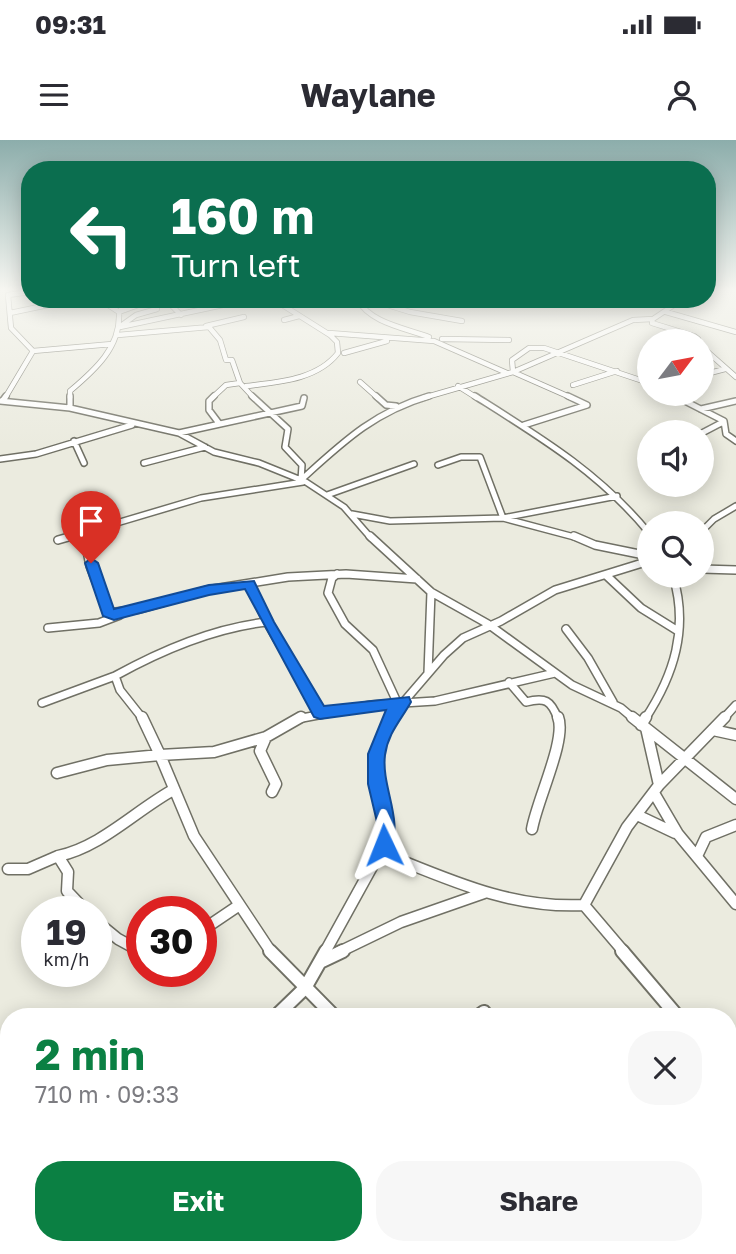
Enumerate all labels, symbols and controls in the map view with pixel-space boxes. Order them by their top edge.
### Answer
text: 09:31 [35,9,106,40]
icon: menu [35,76,73,114]
text: Waylane [300,76,436,114]
icon: person [663,76,701,114]
text: 160 m [171,186,314,245]
icon: left [56,189,147,280]
text: Turn left [171,246,300,284]
north arrow [637,329,714,406]
map controls [637,329,714,588]
button: sound [637,420,714,497]
pin [61,491,121,563]
icon: arrive [72,502,110,540]
button: search [637,511,714,588]
position arrow [347,808,421,882]
speed limit sign: 30 [126,896,217,987]
text: 19 [46,911,87,953]
text: km/h [44,948,89,970]
text: 2 min [35,1029,145,1079]
button: close [628,1031,702,1105]
text: 710 m · 09:33 [35,1080,179,1108]
button: Exit [35,1161,362,1241]
button: Share [376,1161,702,1241]

